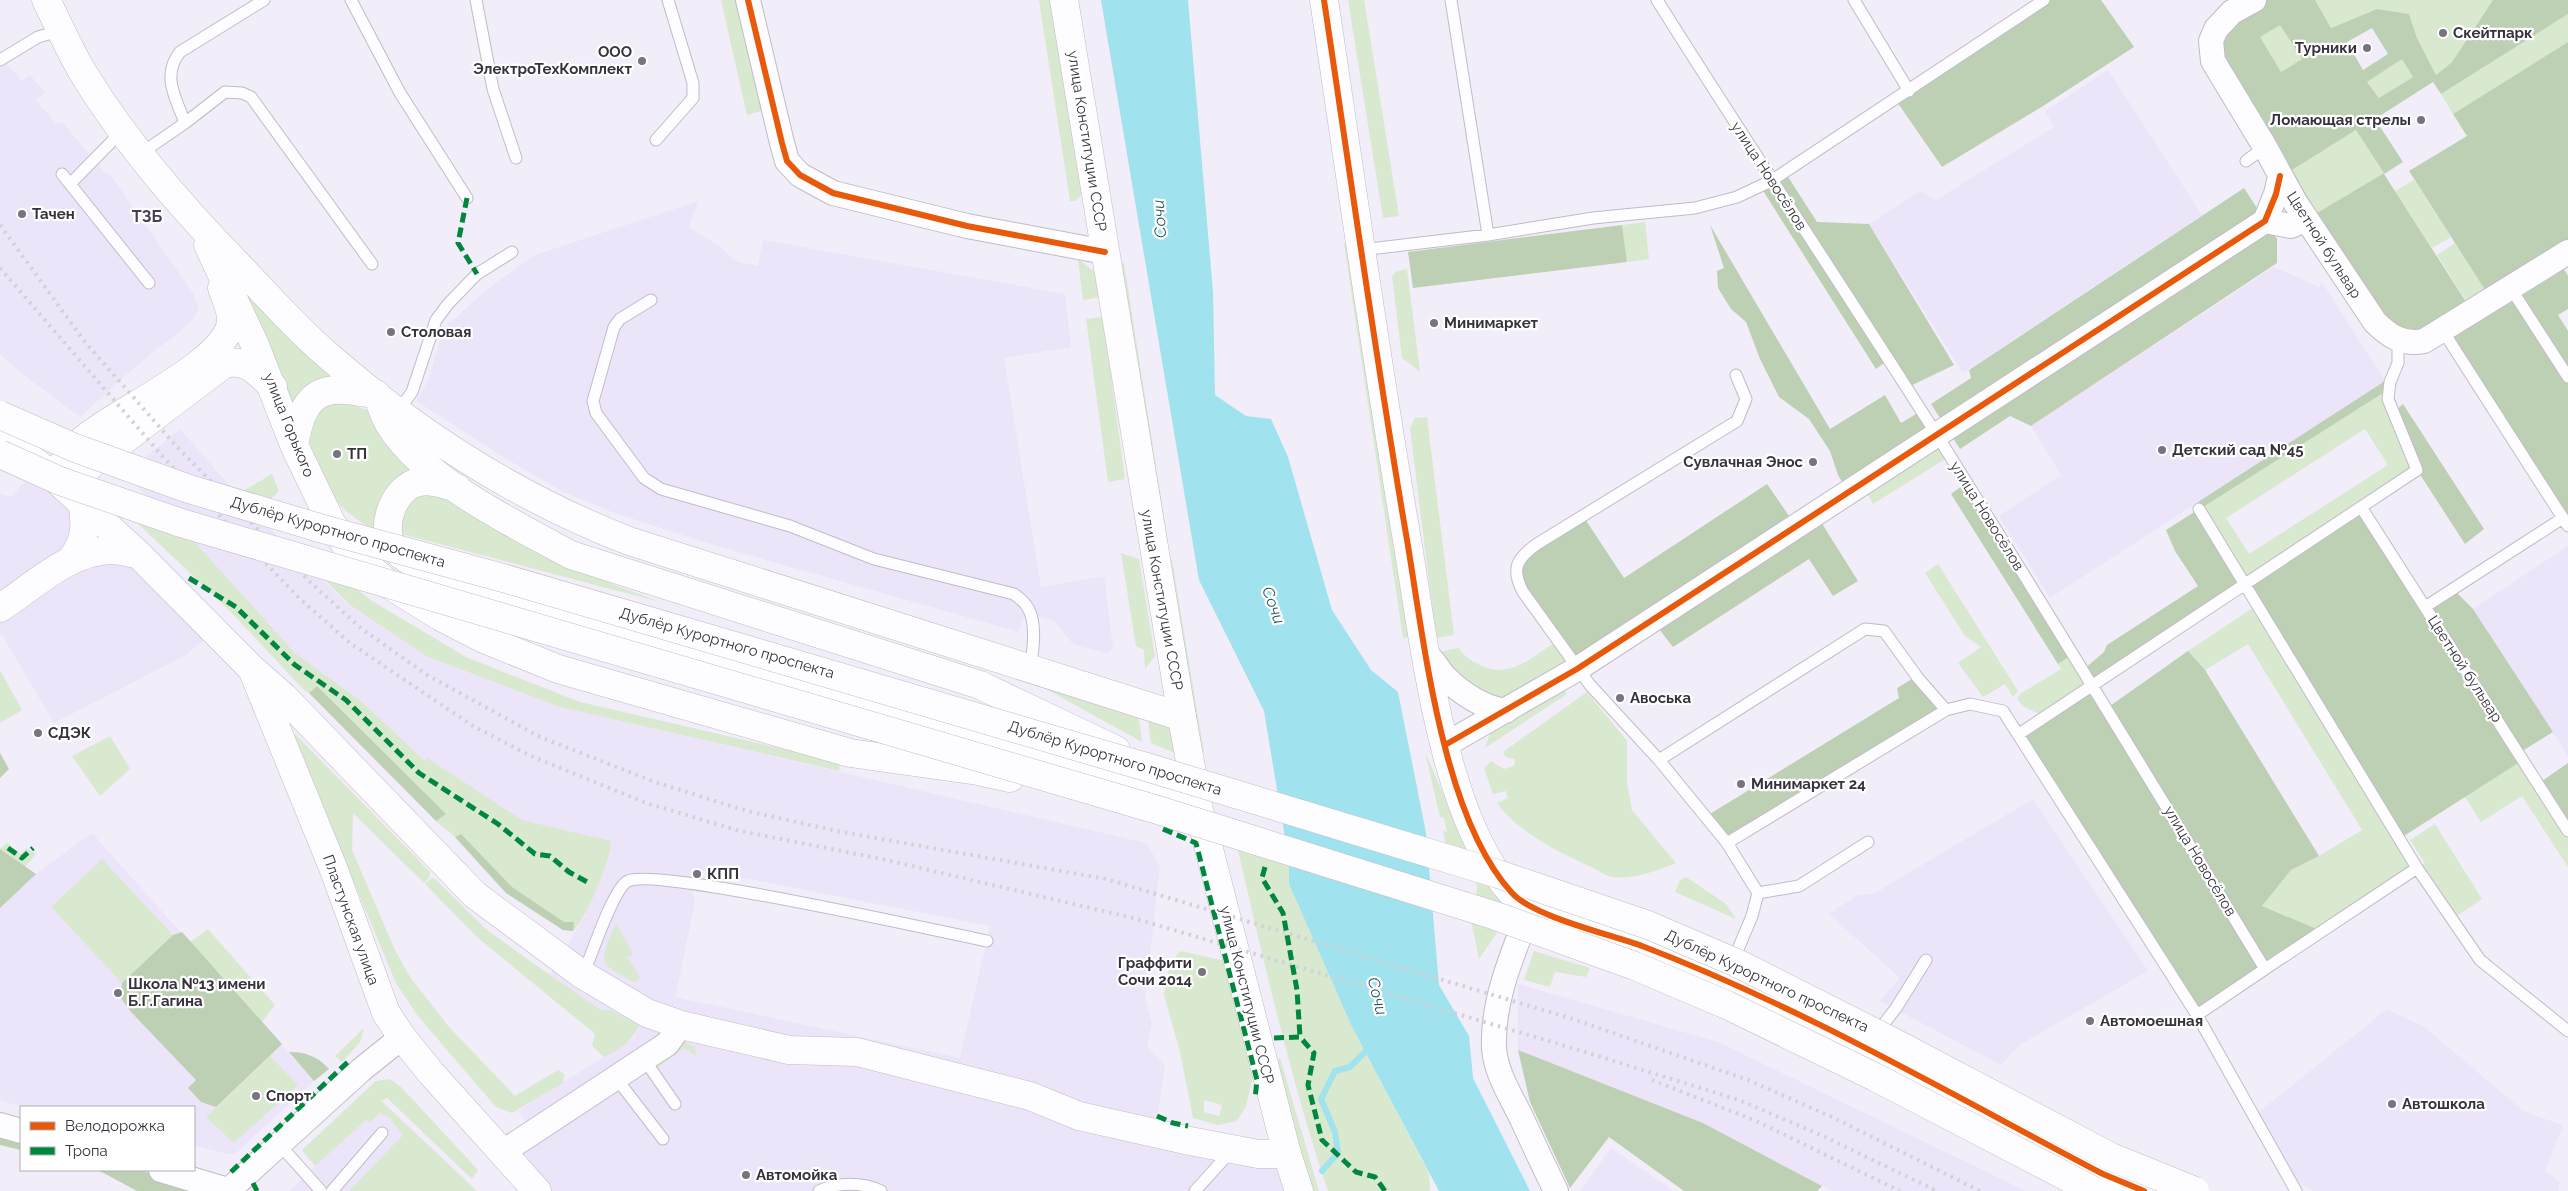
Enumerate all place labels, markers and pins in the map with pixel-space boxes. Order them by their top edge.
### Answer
place label: Скейтпарк [2453,24,2533,42]
marker: Скейтпарк [2437,27,2449,39]
place label: Турники [2295,39,2357,57]
marker: Турники [2361,42,2373,54]
place label: ООО ЭлектроТехКомплект [473,43,633,78]
marker: ООО ЭлектроТехКомплект [636,55,648,67]
place label: Ломающая стрелы [2270,111,2411,129]
marker: Ломающая стрелы [2415,114,2427,126]
place label: Тачен [32,205,75,223]
marker: Тачен [16,208,28,220]
place label: Минимаркет [1444,314,1539,332]
marker: Минимаркет [1428,317,1440,329]
place label: Столовая [401,323,471,341]
marker: Столовая [385,326,397,338]
place label: Детский сад №45 [2172,441,2304,459]
marker: Детский сад №45 [2156,444,2168,456]
place label: ТП [347,445,367,463]
marker: ТП [331,448,343,460]
place label: Сувлачная Энос [1683,453,1804,471]
marker: Сувлачная Энос [1807,456,1819,468]
place label: Авоська [1630,689,1692,707]
marker: Авоська [1614,692,1626,704]
place label: СДЭК [48,724,92,742]
marker: СДЭК [32,727,44,739]
place label: Минимаркет 24 [1751,775,1866,793]
marker: Минимаркет 24 [1735,778,1747,790]
place label: КПП [707,865,739,883]
marker: КПП [691,868,703,880]
place label: Граффити Сочи 2014 [1118,954,1192,989]
marker: Граффити Сочи 2014 [1196,966,1208,978]
place label: Школа №13 имени Б.Г.Гагина [128,975,265,1010]
marker: Школа №13 имени Б.Г.Гагина [112,987,124,999]
place label: Автомоешная [2100,1012,2203,1030]
marker: Автомоешная [2084,1015,2096,1027]
place label: Спорт [266,1087,312,1105]
marker: Спорт [250,1090,262,1102]
place label: Автошкола [2402,1095,2485,1113]
marker: Автошкола [2386,1098,2398,1110]
place label: Автомойка [756,1166,838,1184]
marker: Автомойка [740,1169,752,1181]

